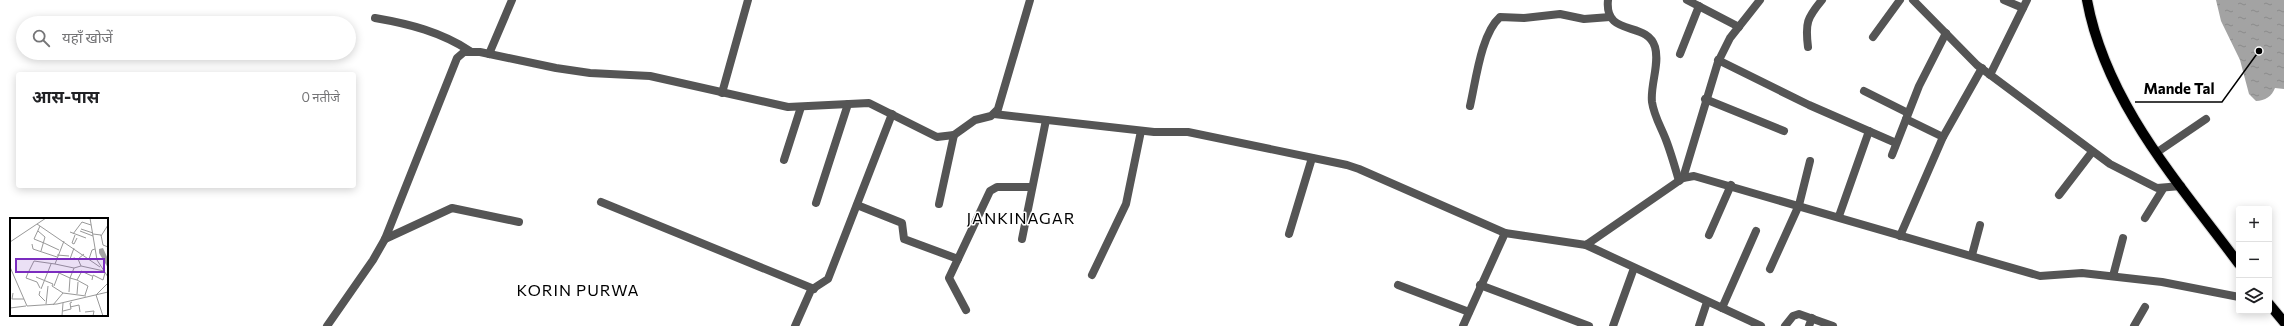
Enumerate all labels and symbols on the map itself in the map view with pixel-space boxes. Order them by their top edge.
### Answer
callout: Mande Tal [2135,75,2222,102]
text: Mande Tal [2143,79,2215,97]
district label: JANKINAGAR [966,208,1076,227]
inset map [10,218,108,316]
district label: KORIN PURWA [517,280,639,299]

